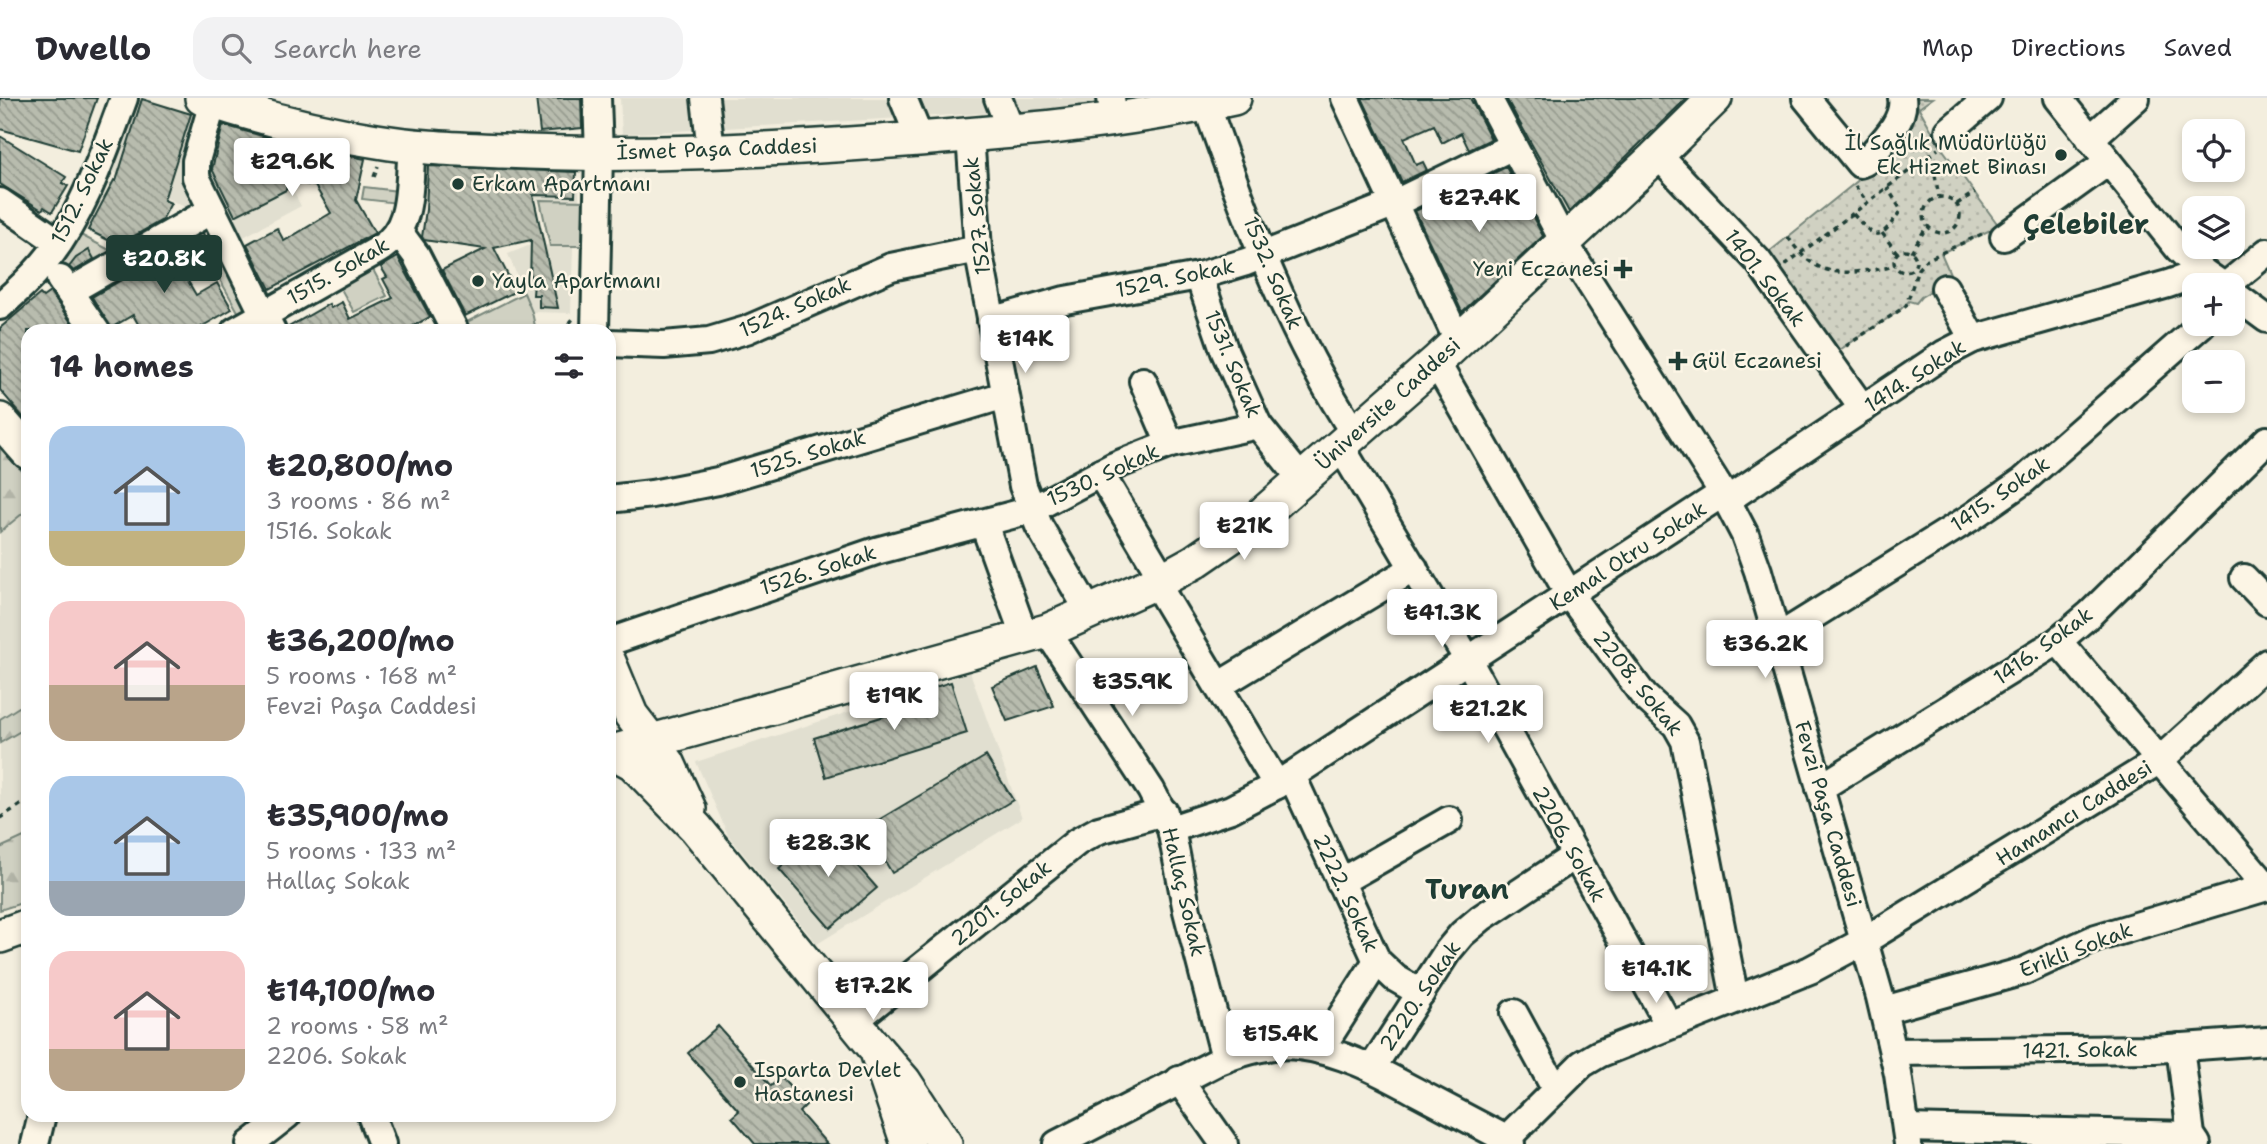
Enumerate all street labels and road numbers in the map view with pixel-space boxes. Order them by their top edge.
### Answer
street label: İsmet Paşa Caddesi [616,132,818,166]
street label: 1512. Sokak [44,133,120,249]
street label: 1527. Sokak [957,155,997,277]
street label: 1532. Sokak [1237,212,1309,334]
street label: 1401. Sokak [1718,223,1812,333]
street label: 1515. Sokak [282,230,394,312]
street label: 1529. Sokak [1113,252,1237,304]
street label: 1524. Sokak [735,270,855,344]
street label: 1531. Sokak [1198,306,1268,422]
street label: Üniversite Caddesi [1309,331,1467,477]
street label: 1414. Sokak [1859,333,1971,419]
street label: 1525. Sokak [747,423,869,485]
street label: 1530. Sokak [1042,437,1164,513]
street label: 1415. Sokak [1945,450,2055,538]
street label: Kemal Otru Sokak [1544,495,1712,617]
street label: 1526. Sokak [756,538,880,602]
street label: 1416. Sokak [1988,600,2098,692]
street label: 2208. Sokak [1587,624,1689,742]
street label: Fevzi Paşa Caddesi [1788,718,1868,910]
street label: Hamamcı Caddesi [1990,754,2158,872]
street label: 2206. Sokak [1526,781,1612,907]
street label: Hallaç Sokak [1156,825,1212,959]
street label: 2222. Sokak [1306,829,1386,957]
street label: 2201. Sokak [945,854,1057,952]
street label: Erikli Sokak [2016,916,2136,984]
street label: 2220. Sokak [1373,935,1467,1057]
street label: 1421. Sokak [2022,1035,2138,1065]

